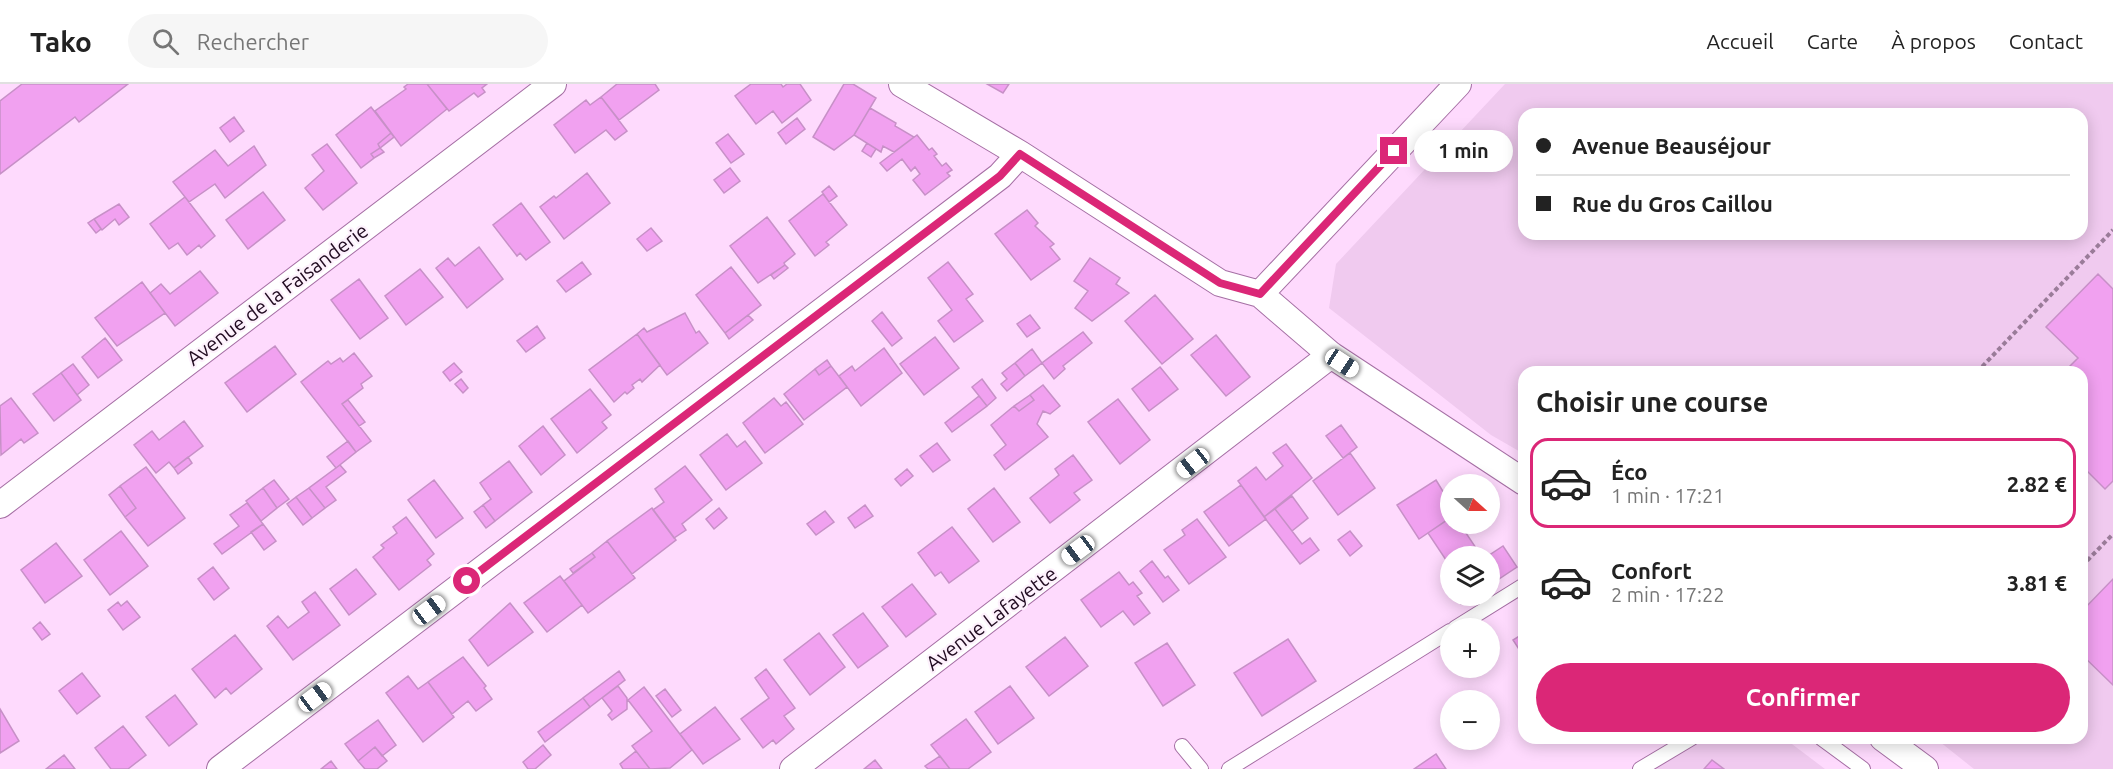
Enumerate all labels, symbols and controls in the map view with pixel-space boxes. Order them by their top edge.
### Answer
search box [128,14,548,68]
icon: search [149,25,182,58]
text: Tako [30,26,92,57]
text: Rechercher [197,29,309,54]
text: Accueil [1706,29,1774,53]
text: Carte [1807,29,1858,53]
text: À propos [1891,29,1976,53]
text: Contact [2009,29,2083,53]
callout: 1 min [1415,130,1514,172]
text: Avenue Beauséjour [1572,133,1771,158]
route end [1380,137,1407,164]
text: 1 min [1438,139,1489,162]
text: Rue du Gros Caillou [1572,191,1773,216]
street label: Avenue de la Faisanderie [182,218,372,370]
car [1322,346,1362,380]
text: Choisir une course [1536,387,1768,417]
car [1173,445,1213,481]
icon: car [1539,456,1593,510]
text: Éco [1611,459,1648,484]
text: 2.82 € [2007,471,2067,496]
north arrow [1440,474,1500,534]
map controls [1440,474,1500,750]
text: 1 min · 17:21 [1611,484,1725,507]
car [1058,532,1098,568]
button: layers [1440,546,1500,606]
icon: car [1539,555,1593,609]
text: Confort [1611,558,1692,583]
street label: Avenue Lafayette [921,561,1061,675]
route start [453,567,480,594]
text: 3.81 € [2007,570,2067,595]
text: 2 min · 17:22 [1611,583,1725,606]
car [409,592,449,628]
button: + [1440,618,1500,678]
button: Confirmer [1536,663,2070,732]
car [295,679,335,715]
button: − [1440,690,1500,750]

